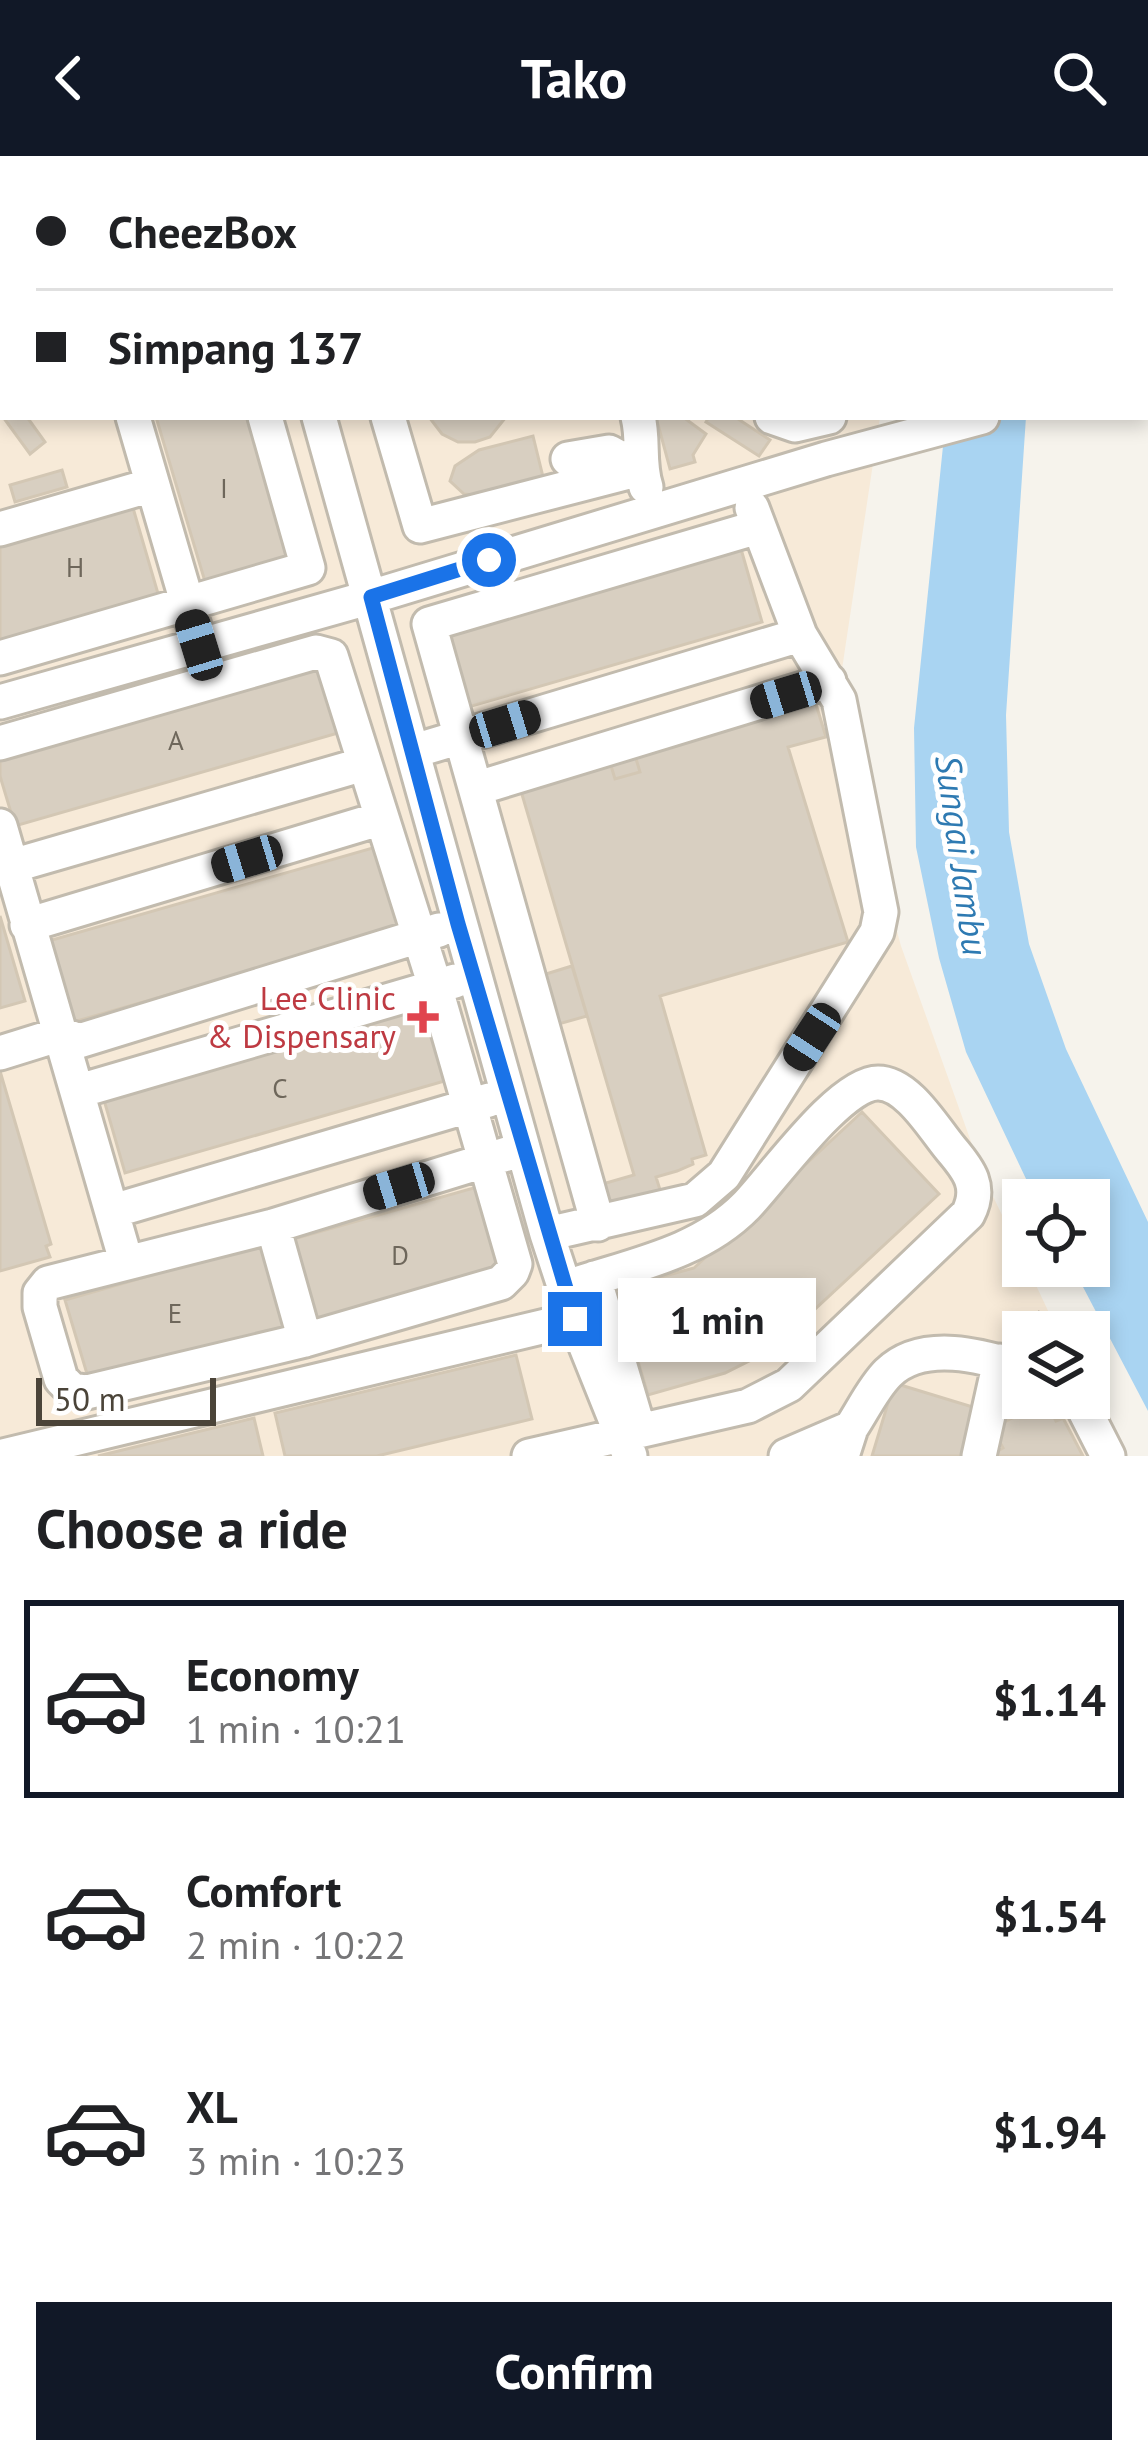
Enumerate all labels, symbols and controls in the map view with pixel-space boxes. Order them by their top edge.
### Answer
text: Tako [521,43,627,113]
icon: back [36,45,102,111]
icon: search [1046,45,1112,111]
text: CheezBox [108,202,297,260]
text: Simpang 137 [108,318,363,376]
house number: I [220,471,228,505]
route start [462,533,516,587]
house number: H [66,550,84,584]
car [171,605,227,685]
car [746,667,826,723]
car [465,696,545,752]
house number: A [168,723,184,757]
water label: Sungai Jambu [925,752,1000,958]
car [207,831,287,887]
place label: Lee Clinic & Dispensary [206,976,397,1057]
car [777,997,847,1077]
marker: Lee Clinic & Dispensary [407,1001,439,1033]
house number: C [272,1071,288,1105]
car [359,1158,439,1214]
map controls [1002,1179,1110,1419]
button: locate [1002,1179,1110,1287]
house number: D [391,1238,409,1272]
callout: 1 min [617,1277,815,1361]
route end [548,1292,602,1346]
text: 1 min [669,1294,765,1345]
house number: E [168,1296,182,1330]
button: layers [1002,1311,1110,1419]
scale bar [36,1372,216,1425]
text: 50 m [54,1377,126,1420]
text: Choose a ride [36,1493,348,1563]
icon: car [42,1645,150,1753]
text: Economy [186,1645,359,1703]
text: $1.14 [993,1670,1106,1728]
text: 1 min · 10:21 [186,1703,406,1754]
icon: car [42,1861,150,1969]
text: Comfort [186,1861,341,1919]
text: $1.54 [993,1886,1106,1944]
text: 2 min · 10:22 [186,1919,406,1970]
icon: car [42,2077,150,2185]
text: XL [186,2077,238,2135]
text: $1.94 [993,2102,1106,2160]
text: 3 min · 10:23 [186,2135,406,2186]
button: Confirm [36,2302,1112,2440]

